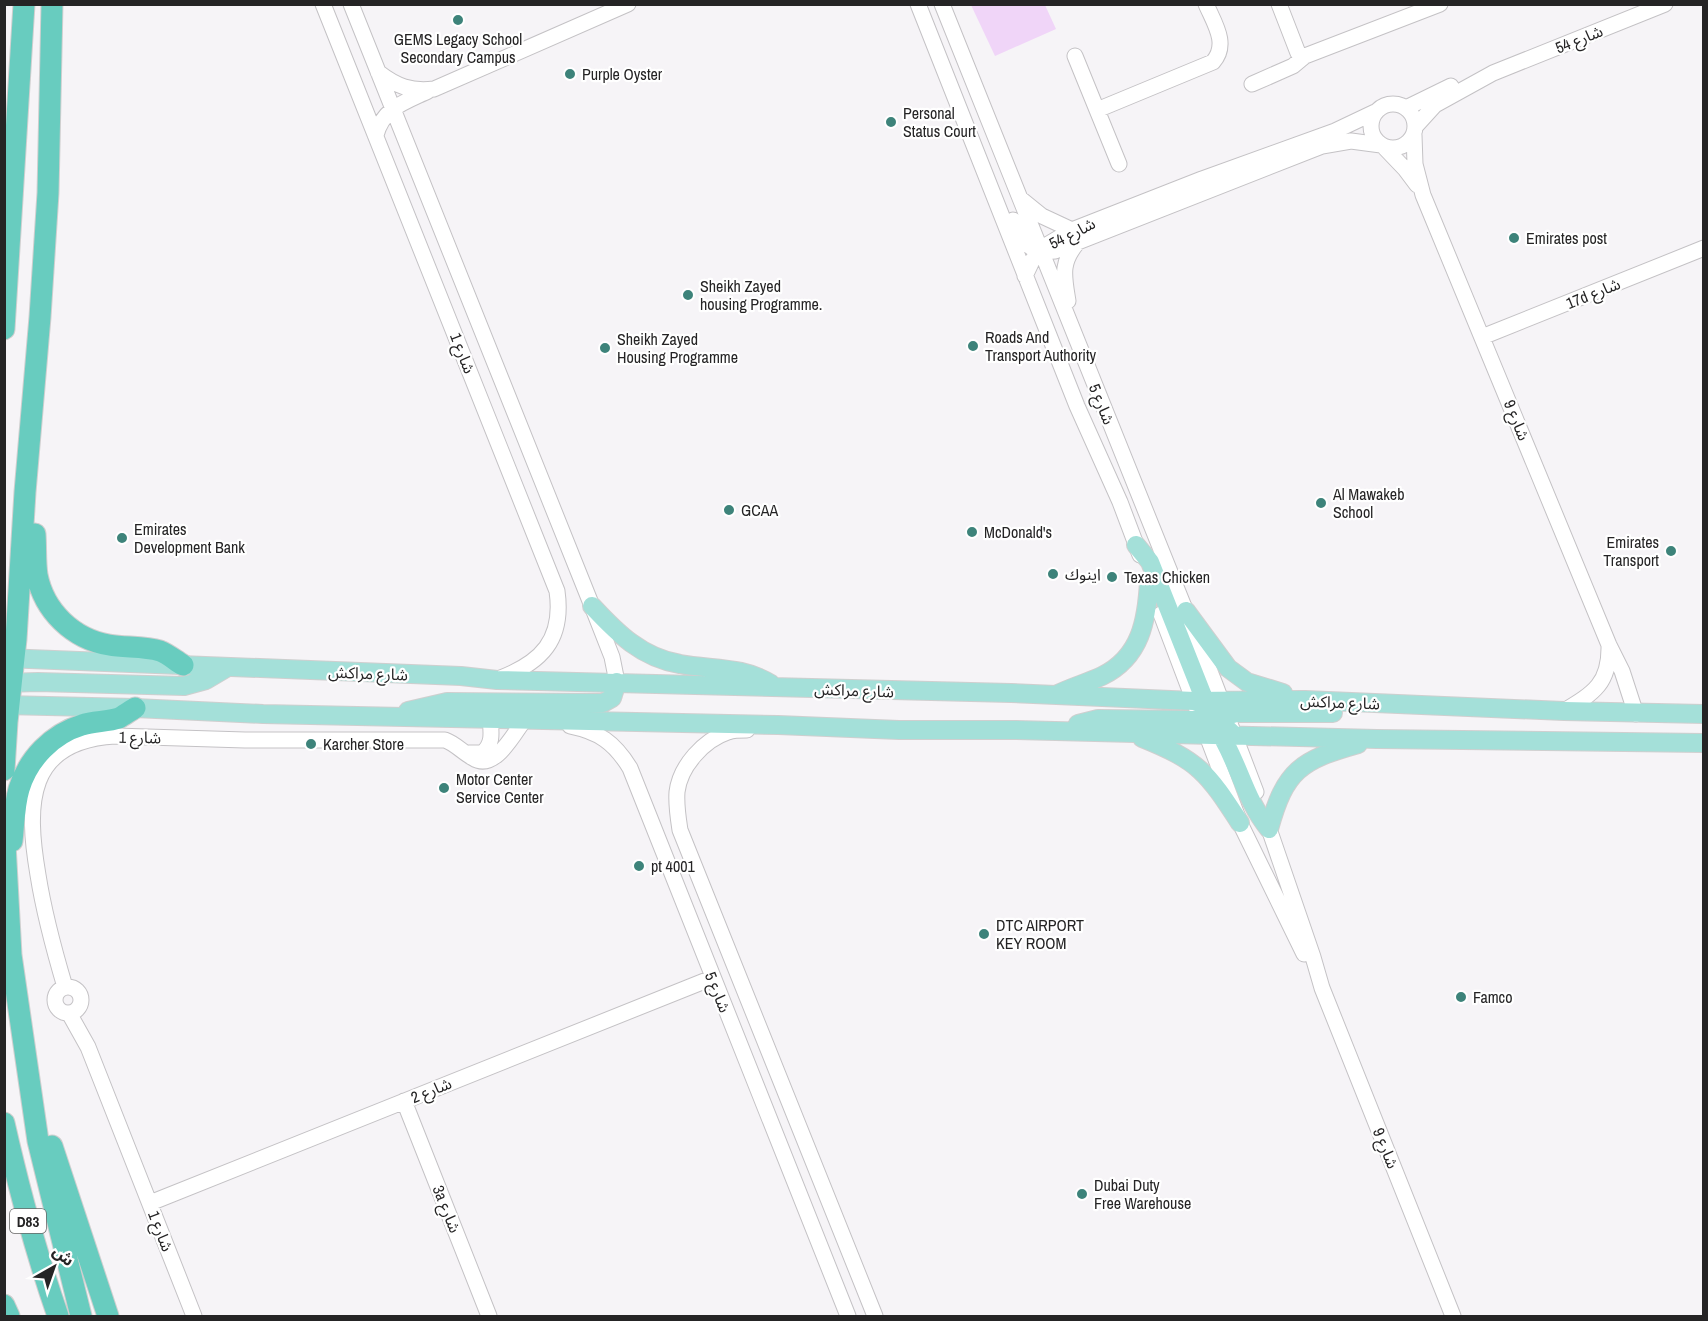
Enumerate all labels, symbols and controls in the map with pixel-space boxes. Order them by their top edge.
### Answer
marker: GEMS Legacy School Secondary Campus [451,13,465,27]
street label: شارع 54 [1552,20,1607,60]
place label: GEMS Legacy School Secondary Campus [394,28,522,68]
place label: Purple Oyster [582,63,663,85]
marker: Purple Oyster [563,67,577,81]
place label: Personal Status Court [903,102,976,142]
marker: Personal Status Court [884,115,898,129]
street label: شارع 54 [1045,212,1100,256]
place label: Emirates post [1526,227,1607,249]
marker: Emirates post [1507,231,1521,245]
street label: 17d شارع [1563,272,1624,316]
place label: Sheikh Zayed housing Programme. [700,275,823,315]
marker: Sheikh Zayed housing Programme. [681,288,695,302]
place label: Roads And Transport Authority [985,326,1097,366]
place label: Sheikh Zayed Housing Programme [617,328,738,368]
street label: شارع 1 [443,329,481,377]
marker: Roads And Transport Authority [966,339,980,353]
marker: Sheikh Zayed Housing Programme [598,341,612,355]
street label: شارع 5 [1082,380,1120,428]
street label: شارع 9 [1497,396,1535,444]
place label: Al Mawakeb School [1332,483,1404,523]
marker: Al Mawakeb School [1314,496,1328,510]
place label: GCAA [741,499,778,521]
marker: GCAA [722,503,736,517]
place label: Emirates Development Bank [134,518,245,558]
place label: McDonald's [984,521,1052,543]
marker: McDonald's [965,525,979,539]
marker: Emirates Development Bank [115,531,129,545]
place label: Emirates Transport [1603,531,1659,571]
marker: Emirates Transport [1664,544,1678,558]
place label: اينوك [1065,563,1101,585]
place label: Texas Chicken [1124,566,1210,588]
marker: اينوك [1046,567,1060,581]
marker: Texas Chicken [1105,570,1119,584]
street label: شارع مراكش [328,661,408,687]
street label: شارع مراكش [814,678,894,704]
street label: شارع مراكش [1300,690,1380,716]
street label: شارع 1 [119,726,161,750]
place label: Karcher Store [323,733,404,755]
marker: Karcher Store [304,737,318,751]
place label: Motor Center Service Center [456,768,544,808]
marker: Motor Center Service Center [437,781,451,795]
place label: pt 4001 [651,855,695,877]
marker: pt 4001 [632,859,646,873]
place label: DTC AIRPORT KEY ROOM [996,914,1084,954]
marker: DTC AIRPORT KEY ROOM [977,927,991,941]
street label: شارع 5 [698,968,736,1016]
place label: Famco [1473,986,1512,1008]
marker: Famco [1454,990,1468,1004]
street label: شارع 2 [407,1072,455,1110]
street label: شارع 9 [1366,1124,1404,1172]
place label: Dubai Duty Free Warehouse [1094,1174,1191,1214]
street label: 3a شارع [426,1182,466,1237]
marker: Dubai Duty Free Warehouse [1075,1187,1089,1201]
street label: شارع 1 [141,1207,179,1255]
road number: D83 [10,1209,46,1233]
north arrow [24,1237,84,1297]
text: ش [48,1240,79,1271]

